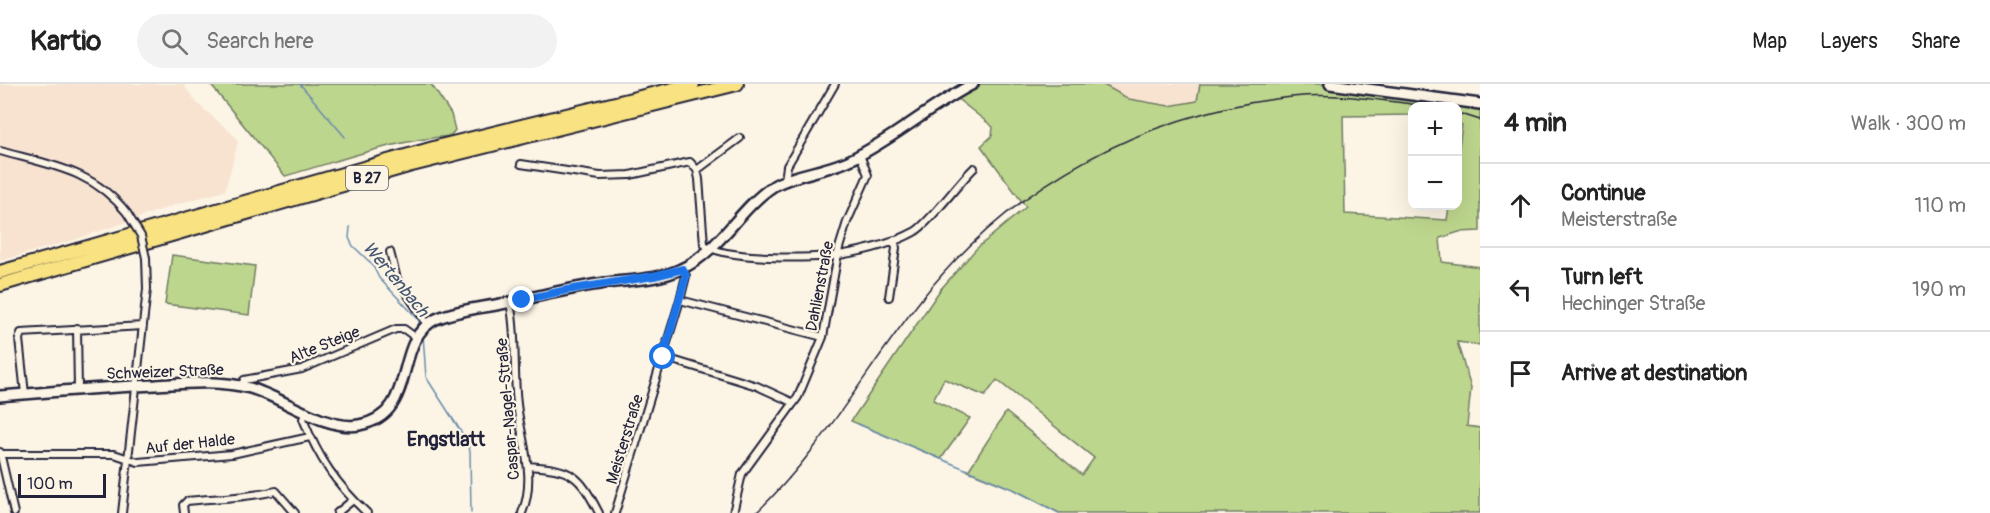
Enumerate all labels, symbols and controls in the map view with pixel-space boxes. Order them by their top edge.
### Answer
search box [137,14,557,68]
text: Kartio [30,24,101,59]
icon: search [158,25,191,58]
text: Search here [206,27,314,55]
text: Map [1752,28,1787,55]
text: Layers [1820,28,1878,55]
text: Share [1911,28,1960,55]
map controls [1408,102,1462,210]
button: + [1408,102,1462,156]
text: 4 min [1504,107,1567,139]
text: Walk · 300 m [1851,111,1966,136]
button: − [1408,156,1462,210]
road number: B 27 [346,166,388,190]
text: Continue [1561,179,1645,207]
icon: ahead [1504,189,1537,222]
text: 110 m [1915,193,1966,218]
text: Meisterstraße [1561,207,1677,232]
water label: Wertenbach [357,237,435,323]
street label: Dahlienstraße [801,239,839,333]
text: Turn left [1561,263,1643,291]
icon: left [1504,273,1537,306]
text: 190 m [1912,277,1966,302]
route end [508,286,534,312]
text: Hechinger Straße [1561,291,1705,316]
street label: Alte Steige [286,322,363,368]
street label: Caspar-Nagel-Straße [492,337,524,481]
route start [649,343,675,369]
icon: arrive [1504,357,1537,390]
text: Arrive at destination [1561,359,1747,387]
street label: Schweizer Straße [106,360,224,384]
street label: Meisterstraße [602,392,648,487]
district label: Engstlatt [407,427,486,452]
street label: Auf der Halde [144,429,236,459]
scale bar [18,471,106,498]
text: 100 m [27,474,73,494]

